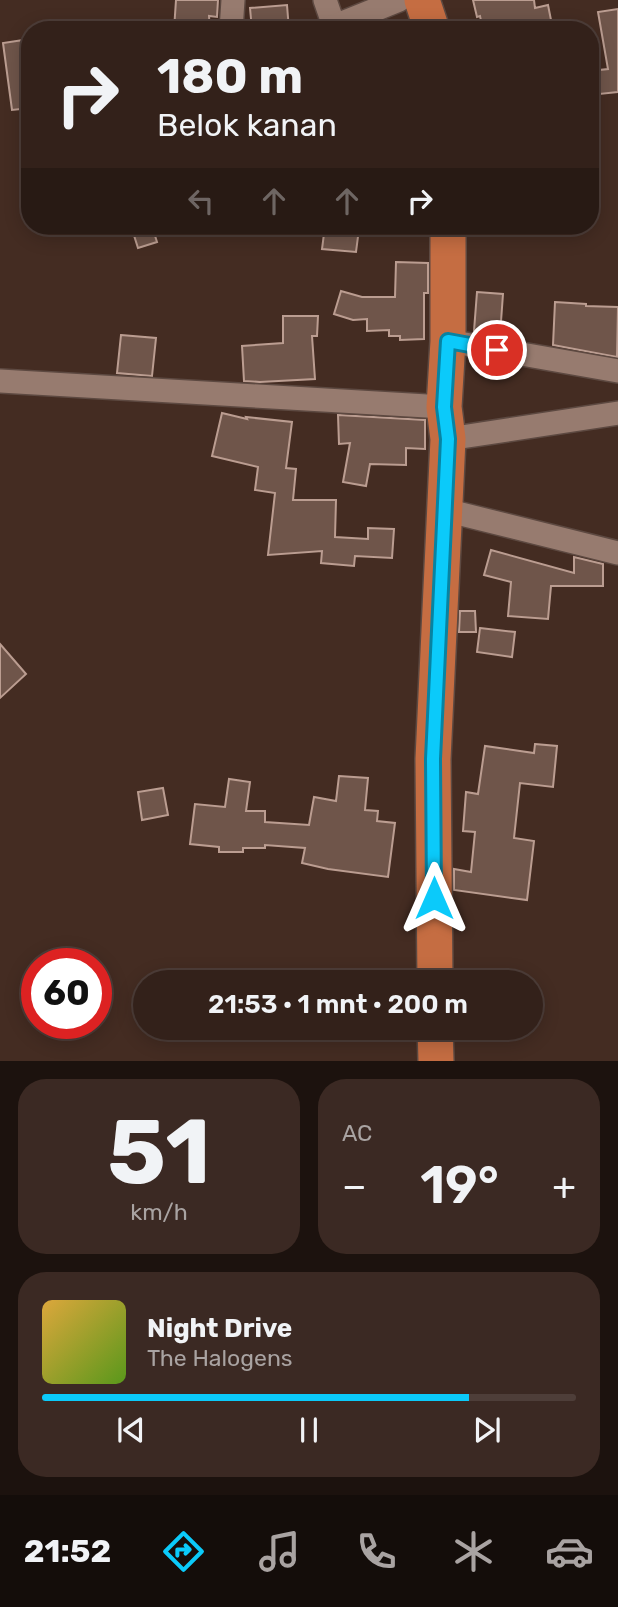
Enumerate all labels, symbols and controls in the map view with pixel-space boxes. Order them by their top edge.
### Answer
text: 180 m [157,47,303,105]
icon: right [42,49,133,140]
text: Belok kanan [157,106,337,144]
icon: left [182,182,220,220]
icon: ahead [255,182,293,220]
icon: ahead [328,182,366,220]
icon: right [401,182,439,220]
pin [467,320,527,380]
icon: arrive [478,331,516,369]
position arrow [397,861,471,935]
speed limit sign: 60 [21,948,112,1039]
text: 21:53 · 1 mnt · 200 m [208,989,468,1020]
text: 51 [107,1098,211,1206]
text: AC [342,1119,372,1147]
text: 19° [420,1154,499,1216]
text: − [342,1163,367,1209]
text: + [552,1163,576,1209]
text: km/h [130,1198,188,1226]
text: Night Drive [147,1313,292,1344]
text: The Halogens [147,1344,293,1372]
icon: previous [112,1411,150,1449]
icon: pause [290,1411,328,1449]
icon: next [468,1411,506,1449]
icon: directions [159,1527,208,1576]
icon: music [255,1527,304,1576]
icon: phone [352,1527,401,1576]
icon: climate [449,1527,498,1576]
icon: car [545,1527,594,1576]
text: 21:52 [24,1532,111,1570]

